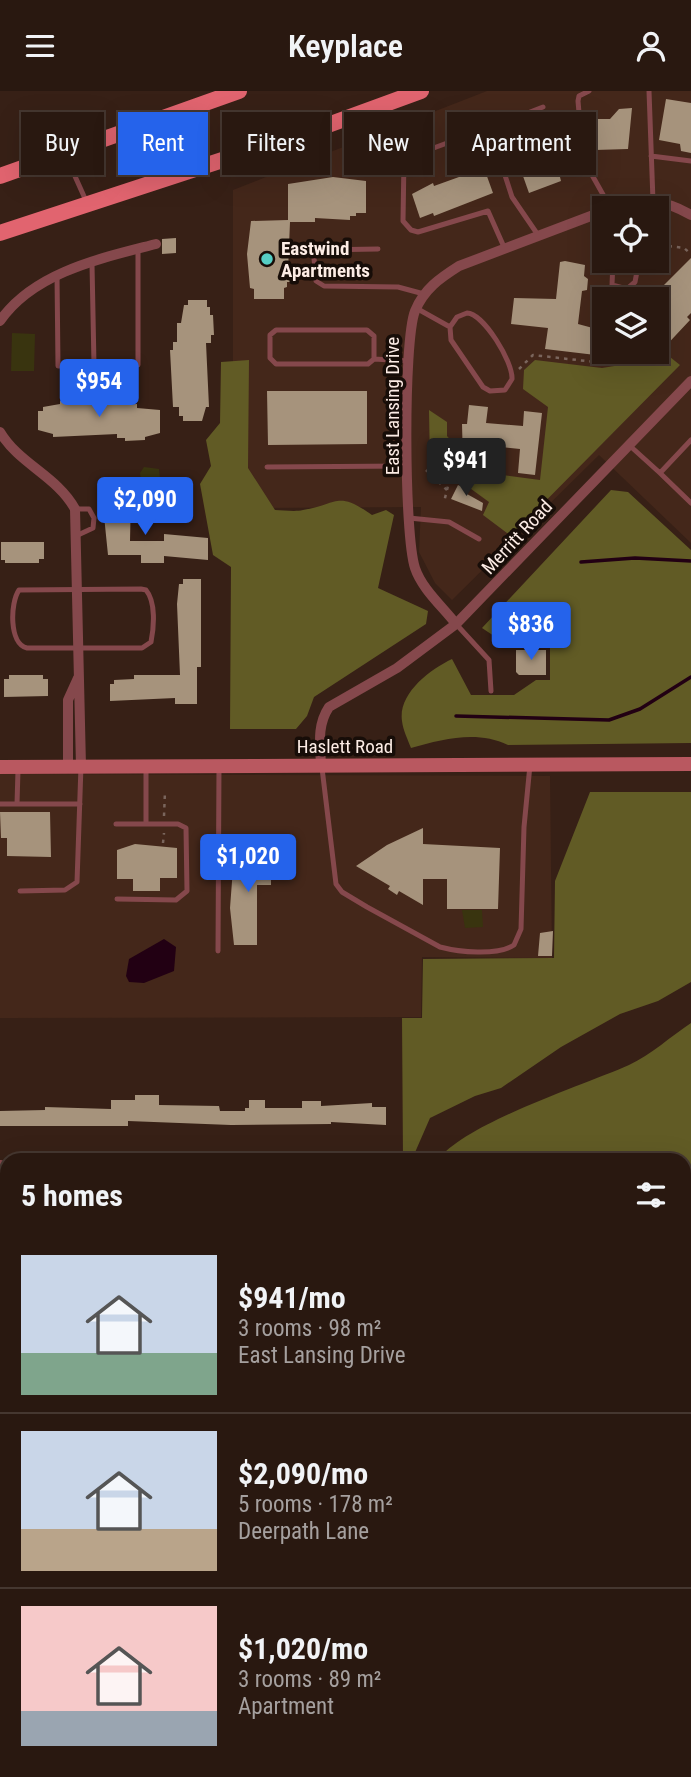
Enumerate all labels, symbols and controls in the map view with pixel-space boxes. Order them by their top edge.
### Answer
icon: menu [21,27,59,65]
text: Keyplace [288,27,403,65]
icon: person [632,27,670,65]
chip: Buy [21,112,104,175]
chip: Rent [118,112,208,175]
chip: Filters [222,112,330,175]
chip: New [344,112,433,175]
chip: Apartment [447,112,596,175]
map controls [592,196,669,364]
button: locate [592,196,669,273]
place label: Eastwind Apartments [281,237,370,282]
marker: Eastwind Apartments [259,251,275,267]
button: layers [592,287,669,364]
street label: East Lansing Drive [381,337,404,475]
pin: $954 [58,359,140,419]
text: $954 [76,368,122,395]
pin: $941 [425,439,507,498]
text: $941 [443,447,489,474]
pin: $2,090 [88,477,202,537]
text: $2,090 [113,486,177,513]
street label: Merritt Road [477,495,557,579]
pin: $836 [490,603,572,662]
text: $836 [508,611,554,638]
street label: Haslett Road [297,735,393,758]
pin: $1,020 [191,835,305,894]
text: $1,020 [216,843,280,870]
icon: filters [632,1176,670,1214]
text: 5 homes [21,1178,123,1213]
text: $941/mo [238,1280,346,1315]
icon: home [77,1283,161,1367]
text: 3 rooms · 98 m² [238,1315,381,1342]
text: East Lansing Drive [238,1342,406,1369]
text: $2,090/mo [238,1456,368,1491]
icon: home [77,1459,161,1543]
text: 5 rooms · 178 m² [238,1491,393,1518]
text: Deerpath Lane [238,1518,369,1545]
text: $1,020/mo [238,1631,368,1666]
icon: home [77,1634,161,1718]
text: 3 rooms · 89 m² [238,1666,381,1693]
text: Apartment [238,1693,334,1720]

